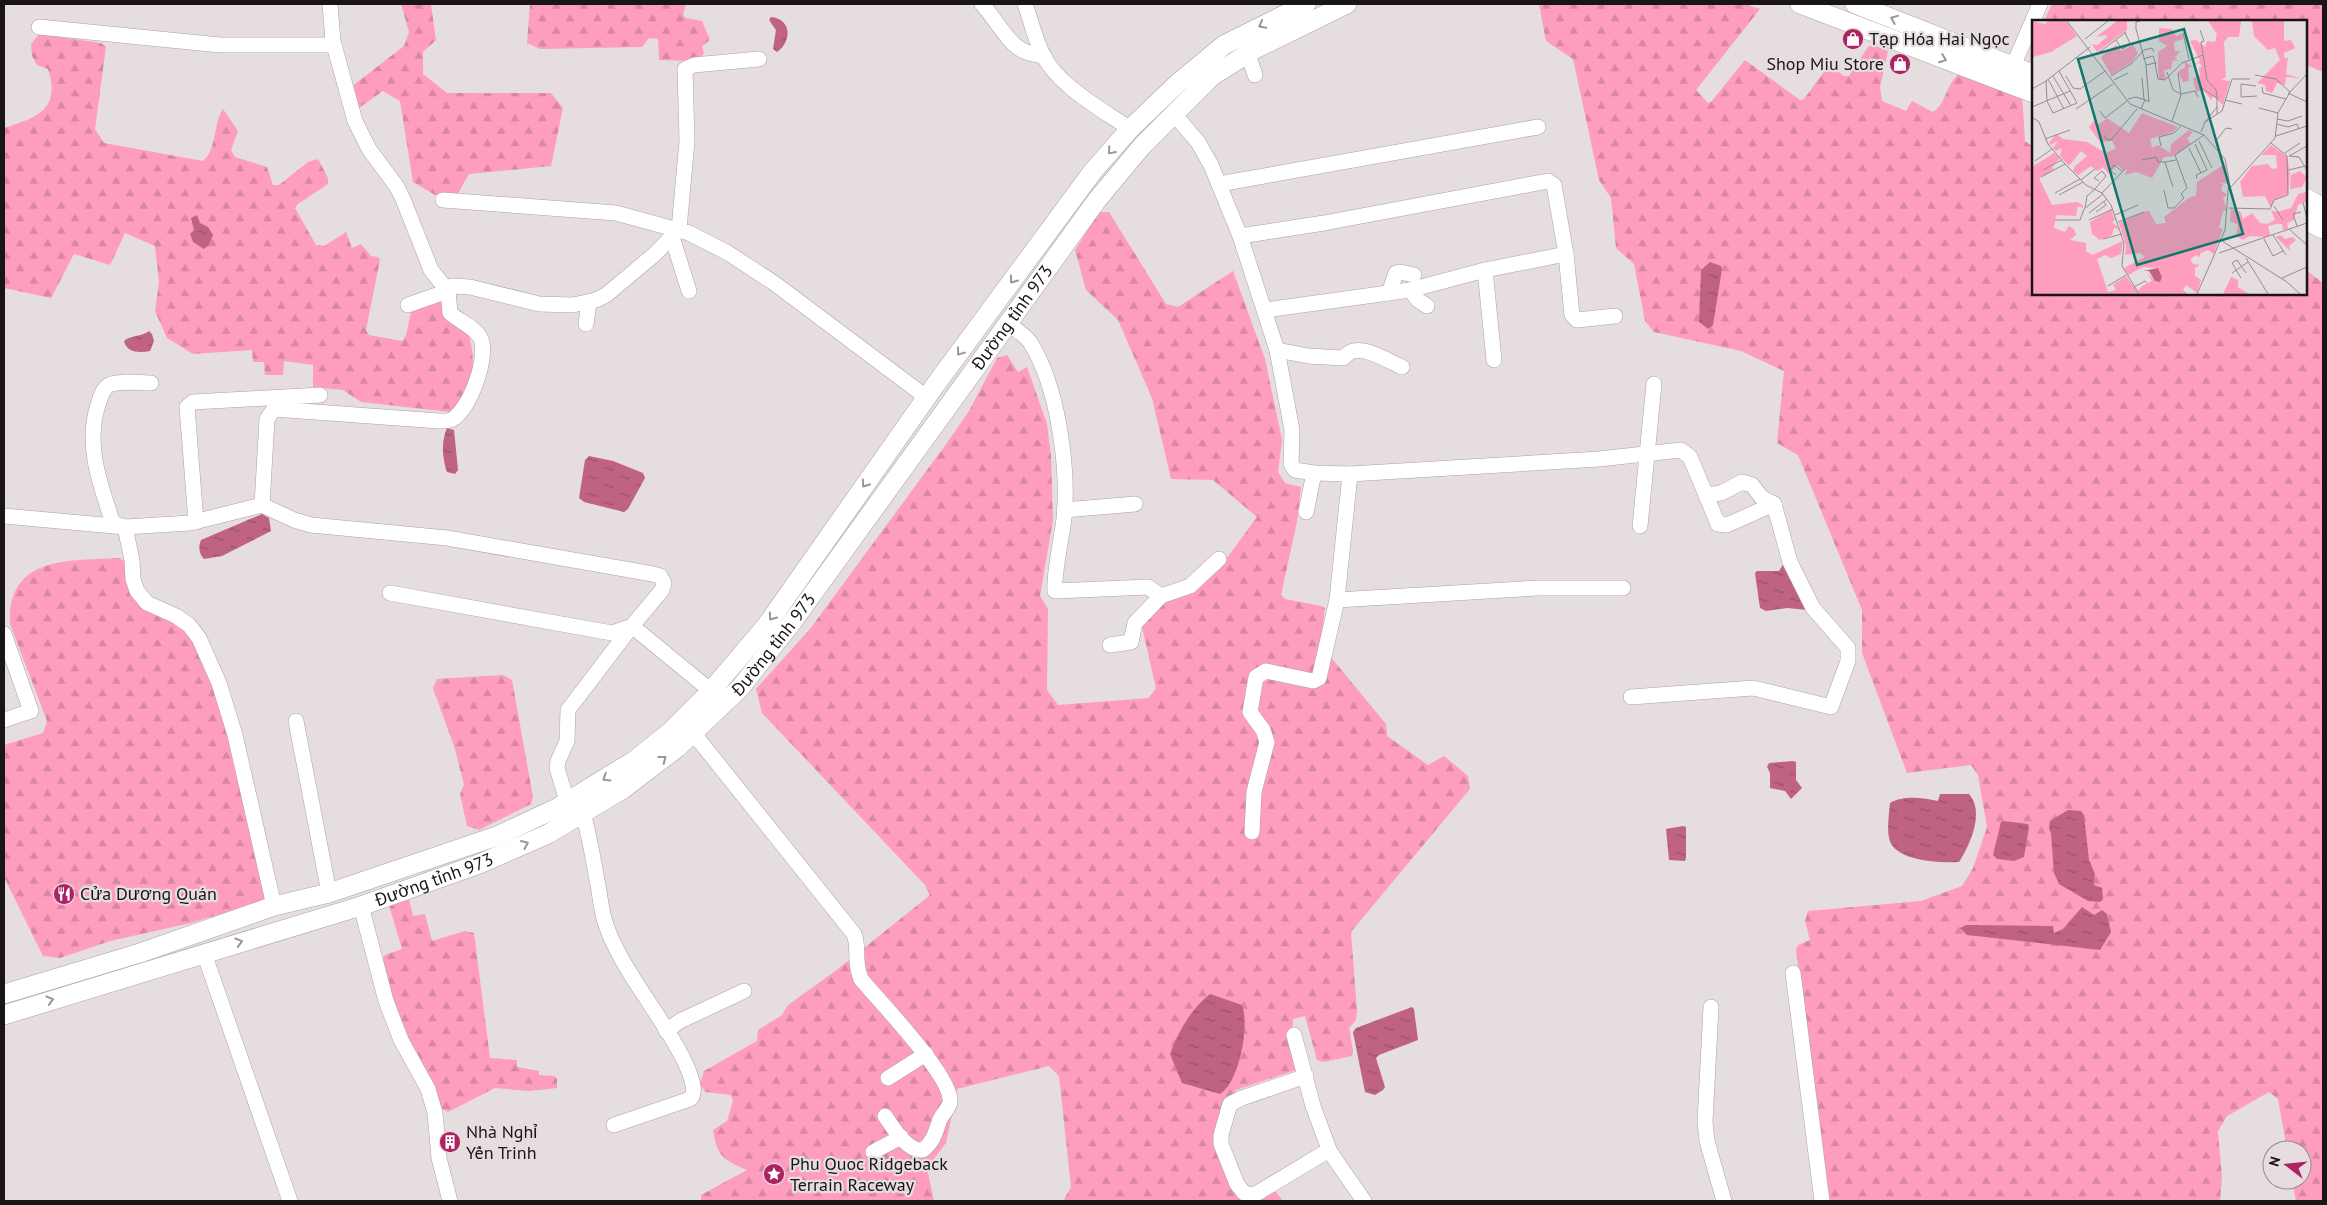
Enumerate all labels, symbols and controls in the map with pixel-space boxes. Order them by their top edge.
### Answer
one-way arrow [1890,15,1899,25]
one-way arrow [1258,19,1267,29]
inset map [2032,20,2307,295]
shop icon: Tạp Hóa Hai Ngọc [1841,27,1865,51]
place label: Tạp Hóa Hai Ngọc [1869,27,2010,50]
place label: Shop Miu Store [1766,52,1884,75]
shop icon: Shop Miu Store [1888,52,1912,76]
one-way arrow [1938,53,1947,63]
one-way arrow [1108,145,1117,154]
street label: Đường tỉnh 973 [966,260,1058,375]
one-way arrow [1011,274,1019,283]
one-way arrow [957,346,966,356]
one-way arrow [862,478,871,488]
street label: Đường tỉnh 973 [726,588,820,702]
one-way arrow [769,612,778,621]
one-way arrow [657,756,667,765]
one-way arrow [603,772,612,781]
one-way arrow [520,840,529,851]
street label: Đường tỉnh 973 [371,847,497,911]
restaurant icon: Cửa Dương Quán [52,882,76,906]
place label: Cửa Dương Quán [80,882,217,905]
one-way arrow [234,938,243,948]
one-way arrow [46,996,54,1006]
place label: Nhà Nghỉ Yến Trinh [466,1120,537,1164]
building icon: Nhà Nghỉ Yến Trinh [438,1130,462,1154]
north arrow [2262,1140,2312,1190]
place label: Phu Quoc Ridgeback Terrain Raceway [790,1152,948,1196]
text: N [2265,1155,2284,1168]
place icon: Phu Quoc Ridgeback Terrain Raceway [762,1162,786,1186]

